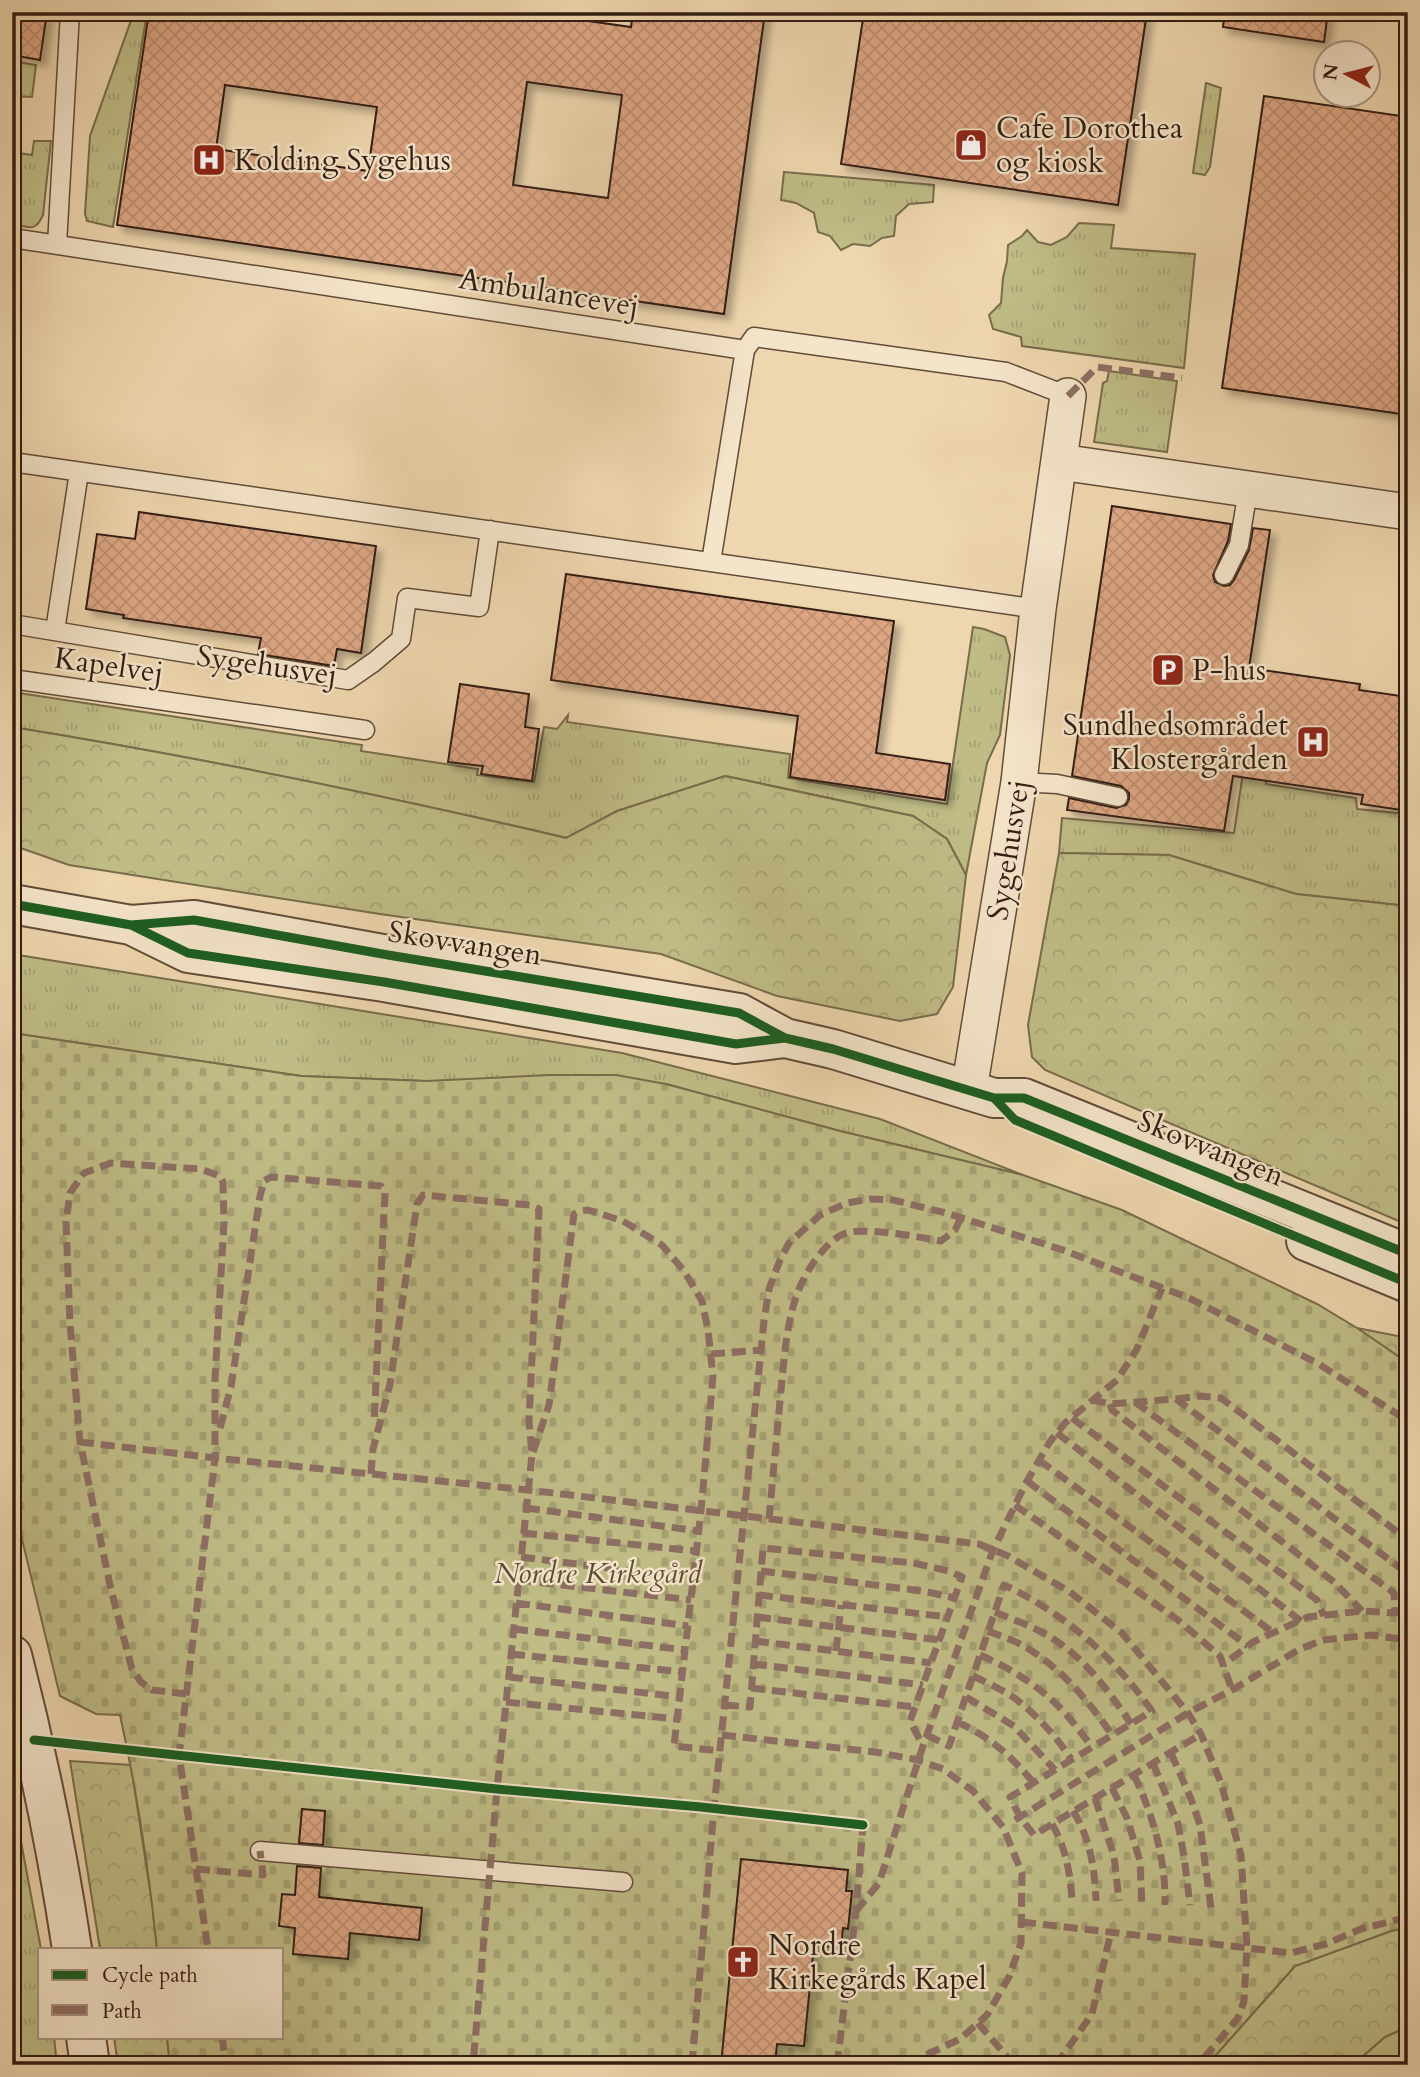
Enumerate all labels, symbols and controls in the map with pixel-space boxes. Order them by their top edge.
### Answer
north arrow [1312,38,1382,108]
text: N [1317,62,1345,82]
place label: Cafe Dorothea og kiosk [996,108,1183,183]
shop icon: Cafe Dorothea og kiosk [952,126,990,164]
place label: Kolding Sygehus [234,140,451,181]
hospital icon: Kolding Sygehus [190,141,228,179]
street label: Ambulancevej [456,258,642,327]
street label: Sygehusvej [194,635,340,696]
street label: Kapelvej [52,638,166,693]
place label: P-hus [1192,650,1266,691]
parking icon: P-hus [1149,651,1187,689]
place label: Sundhedsområdet Klostergården [1063,705,1289,780]
hospital icon: Sundhedsområdet Klostergården [1294,723,1332,761]
street label: Sygehusvej [977,777,1040,923]
street label: Skovvangen [385,911,545,976]
street label: Skovvangen [1131,1100,1290,1197]
park label: Nordre Kirkegård [494,1553,703,1594]
place label: Nordre Kirkegårds Kapel [768,1925,987,2000]
church icon: Nordre Kirkegårds Kapel [724,1943,762,1981]
legend [38,1948,284,2038]
text: Cycle path [102,1961,198,1990]
text: Path [102,1997,142,2026]

